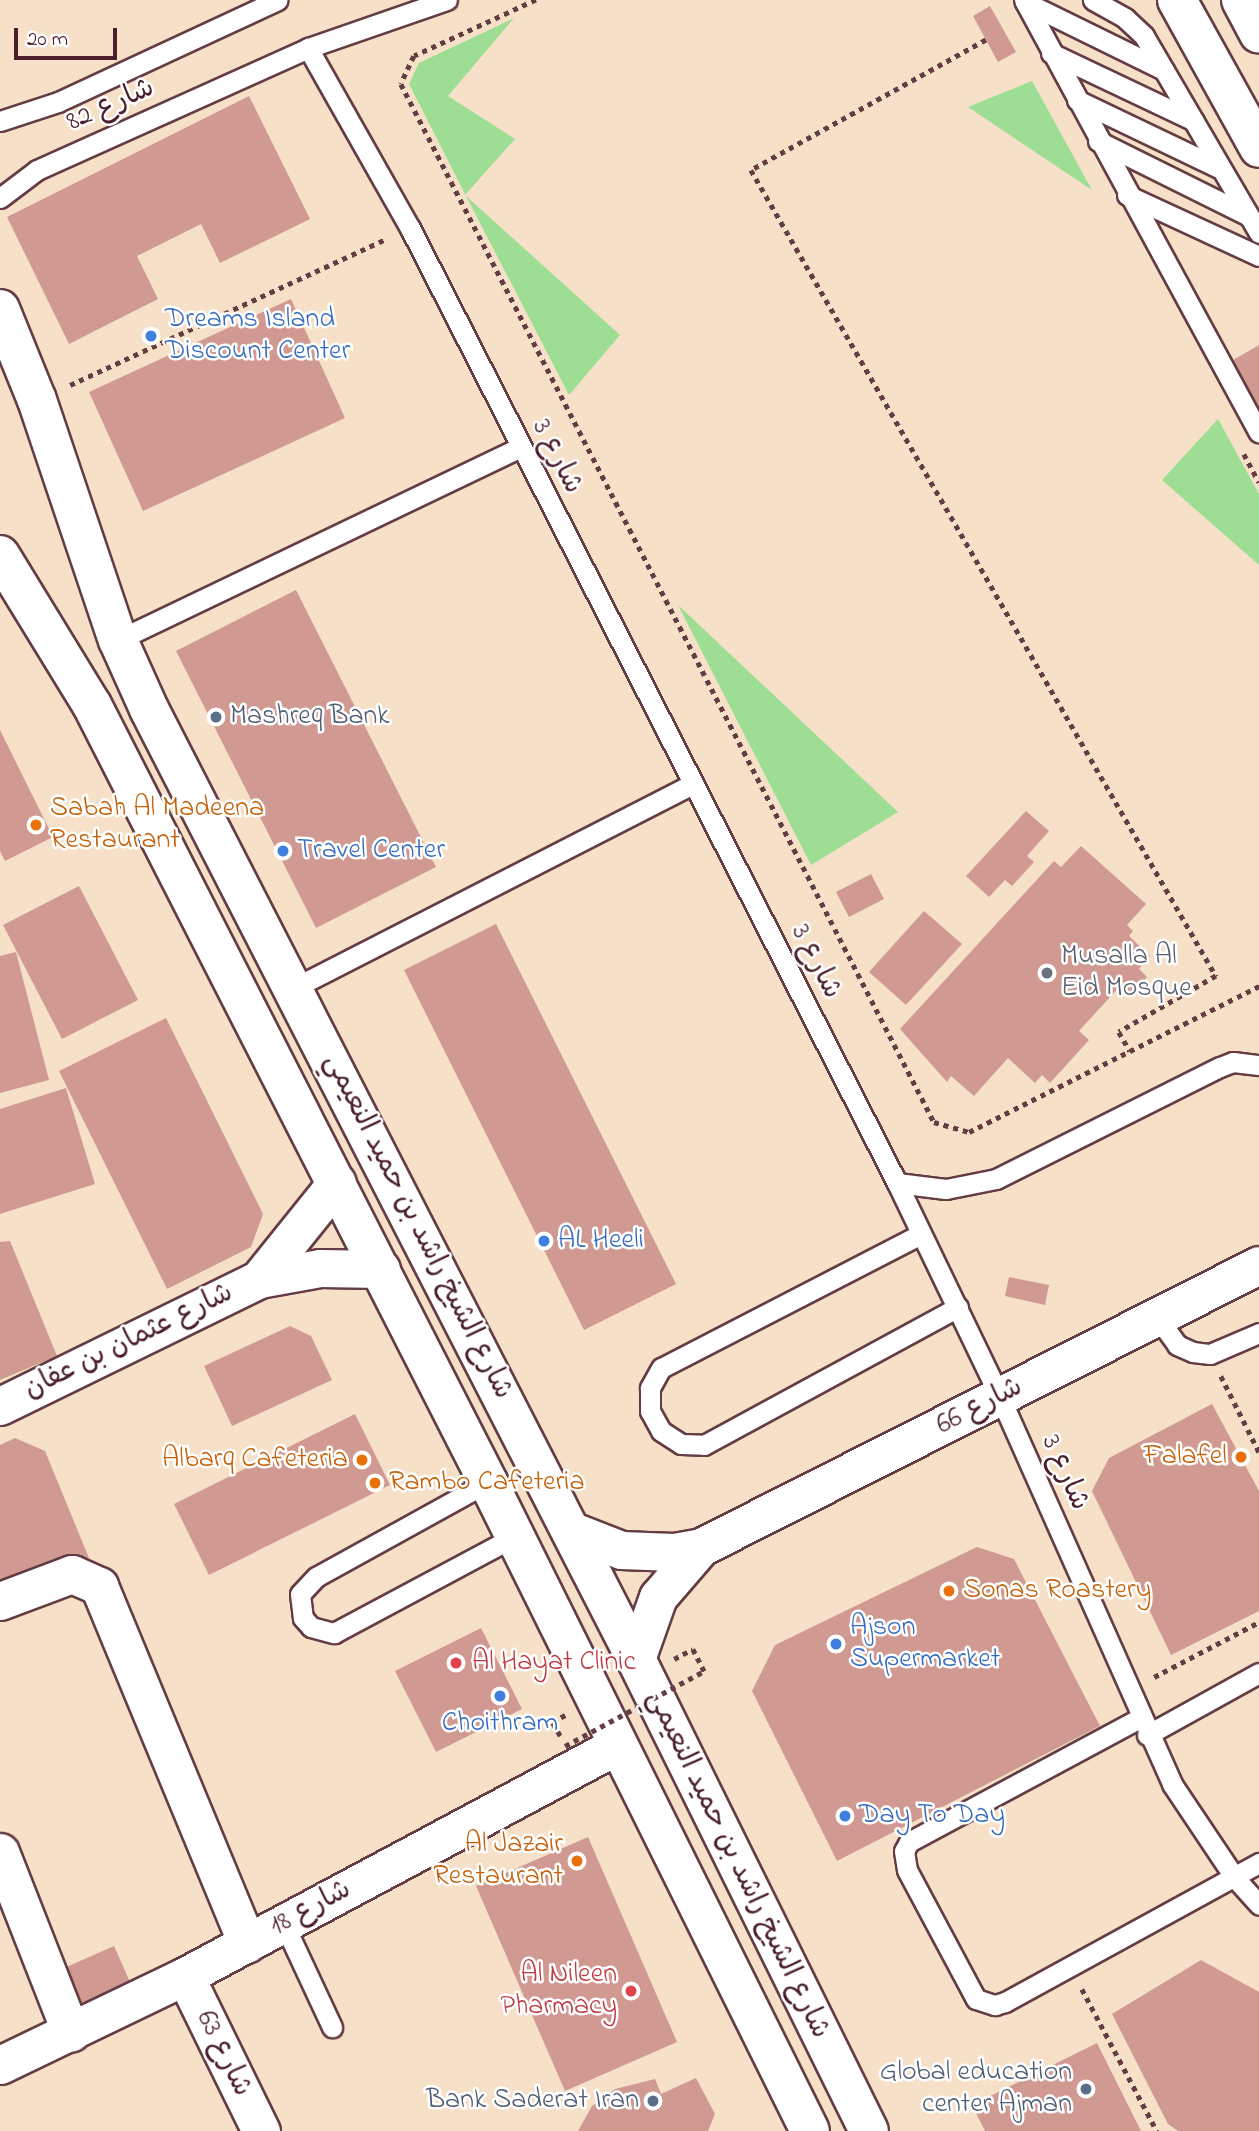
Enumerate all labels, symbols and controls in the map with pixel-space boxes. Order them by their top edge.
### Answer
scale bar [18,14,121,58]
text: 20 m [27,25,68,55]
street label: شارع 82 [62,72,160,140]
place label: Dreams Island Discount Center [165,303,350,369]
marker: Dreams Island Discount Center [143,328,159,344]
street label: شارع 3 [523,414,589,500]
place label: Mashreq Bank [230,700,390,734]
marker: Mashreq Bank [208,709,224,725]
place label: Sabah Al Madeena Restaurant [50,792,264,858]
marker: Sabah Al Madeena Restaurant [28,817,44,833]
place label: Travel Center [297,834,445,868]
marker: Travel Center [275,843,291,859]
street label: شارع 3 [782,919,848,1005]
place label: Musalla Al Eid Mosque [1061,940,1192,1006]
marker: Musalla Al Eid Mosque [1039,965,1055,981]
street label: شارع الشيخ راشد بن حميد النعيمي [315,1049,519,1405]
place label: AL Heeli [558,1224,644,1258]
marker: AL Heeli [536,1233,552,1249]
street label: شارع عثمان بن عفان [19,1277,239,1407]
street label: شارع 66 [931,1371,1029,1443]
street label: شارع 3 [1033,1430,1095,1516]
place label: Falafel [1144,1440,1227,1474]
place label: Albarq Cafeteria [162,1443,348,1477]
marker: Falafel [1233,1449,1249,1465]
marker: Albarq Cafeteria [354,1452,370,1468]
place label: Rambo Cafeteria [389,1466,584,1500]
marker: Rambo Cafeteria [367,1475,383,1491]
place label: Sonas Roastery [963,1574,1151,1608]
marker: Sonas Roastery [941,1583,957,1599]
place label: Ajson Supermarket [850,1611,1000,1677]
marker: Ajson Supermarket [828,1636,844,1652]
place label: Al Hayat Clinic [472,1646,636,1680]
marker: Al Hayat Clinic [446,1653,466,1673]
street label: شارع الشيخ راشد بن حميد النعيمي [638,1686,836,2044]
marker: Choithram [492,1688,508,1704]
place label: Choithram [442,1707,558,1741]
place label: Day To Day [859,1799,1005,1833]
marker: Day To Day [837,1808,853,1824]
place label: Al Jazair Restaurant [433,1828,563,1894]
marker: Al Jazair Restaurant [569,1853,585,1869]
street label: شارع 18 [265,1874,357,1944]
place label: Al Nileen Pharmacy [501,1958,617,2024]
marker: Al Nileen Pharmacy [623,1983,639,1999]
street label: شارع 63 [188,2006,258,2102]
place label: Global education center Ajman [880,2056,1072,2122]
marker: Global education center Ajman [1078,2081,1094,2097]
place label: Bank Saderat Iran [426,2084,639,2118]
marker: Bank Saderat Iran [645,2093,661,2109]

